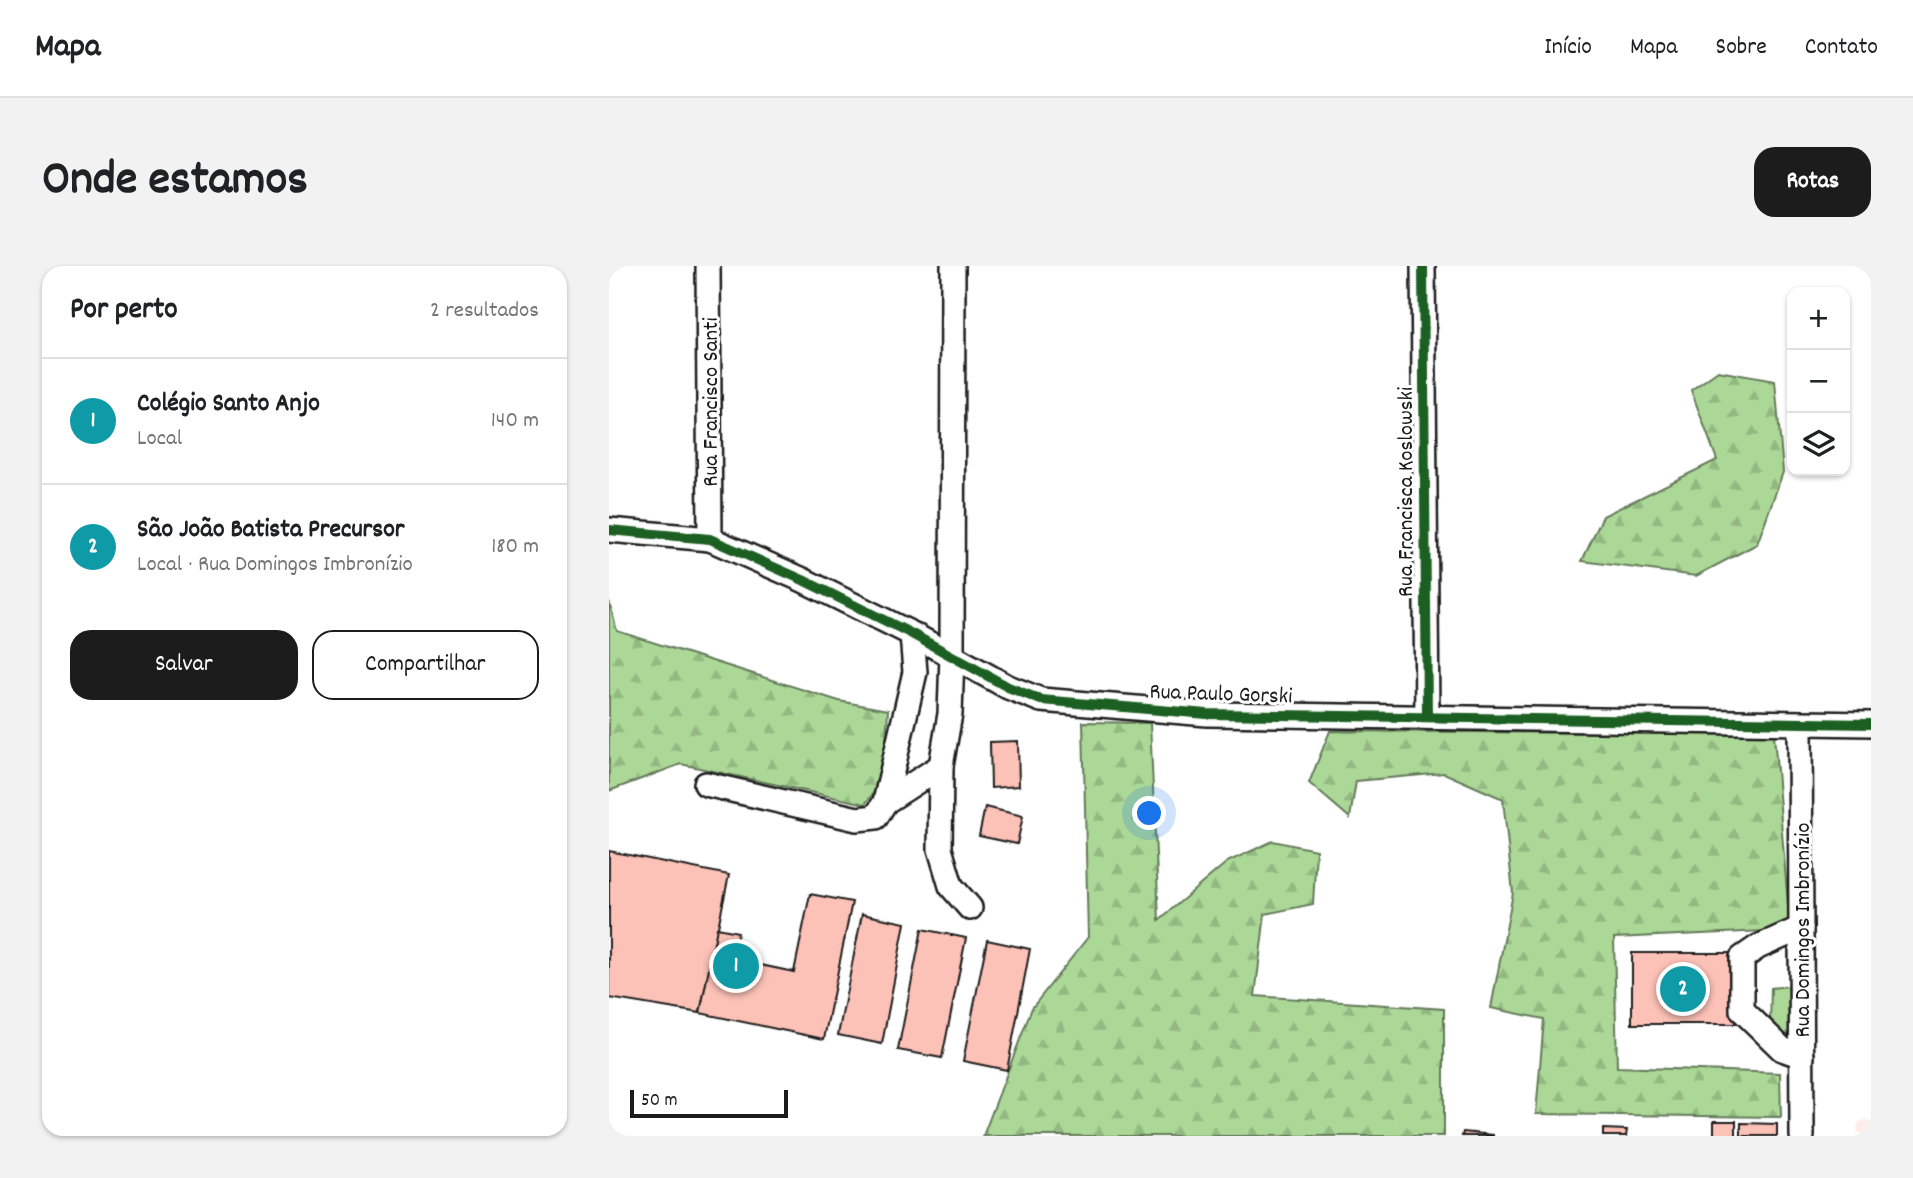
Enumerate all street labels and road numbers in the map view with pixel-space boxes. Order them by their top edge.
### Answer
street label: Rua Francisco Santi [696,317,729,487]
street label: Rua Francisca Koslowski [1391,387,1424,597]
street label: Rua Paulo Gorski [1149,677,1293,714]
street label: Rua Domingos Imbronízio [1788,823,1821,1037]

